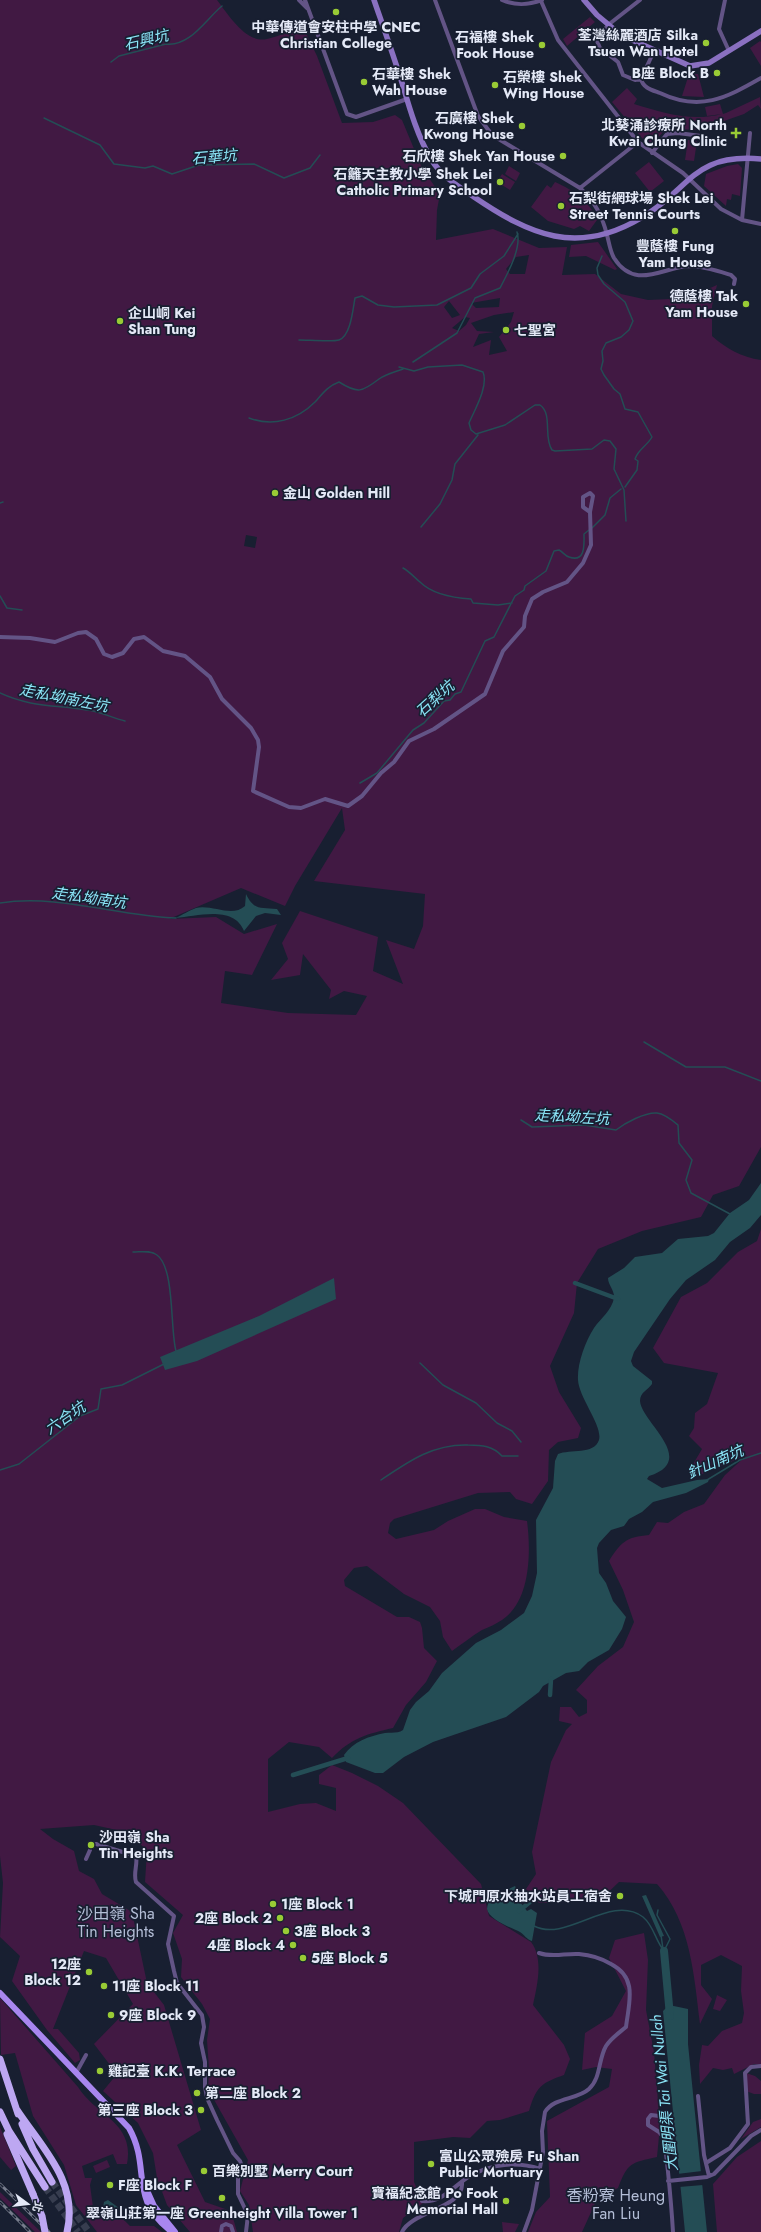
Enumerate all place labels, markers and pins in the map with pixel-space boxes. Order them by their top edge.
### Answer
marker: 中華傳道會安柱中學 CNEC Christian College [331,7,341,17]
place label: 中華傳道會安柱中學 CNEC Christian College [251,17,421,53]
place label: 荃灣絲麗酒店 Silka Tsuen Wan Hotel [578,25,698,61]
place label: 石福樓 Shek Fook House [455,27,534,63]
marker: 荃灣絲麗酒店 Silka Tsuen Wan Hotel [701,38,711,48]
marker: 石福樓 Shek Fook House [537,40,547,50]
place label: B座 Block B [632,63,709,83]
place label: 石華樓 Shek Wah House [372,64,451,100]
place label: 石榮樓 Shek Wing House [503,67,584,103]
marker: B座 Block B [712,68,722,78]
marker: 石華樓 Shek Wah House [359,77,369,87]
marker: 石榮樓 Shek Wing House [490,80,500,90]
place label: 石廣樓 Shek Kwong House [424,108,514,144]
place label: 北葵涌診療所 North Kwai Chung Clinic [601,115,727,151]
marker: 石廣樓 Shek Kwong House [517,121,527,131]
marker: 北葵涌診療所 North Kwai Chung Clinic [730,127,742,139]
place label: 石欣樓 Shek Yan House [402,146,555,166]
marker: 石欣樓 Shek Yan House [558,151,568,161]
place label: 石籬天主教小學 Shek Lei Catholic Primary School [334,164,492,200]
marker: 石籬天主教小學 Shek Lei Catholic Primary School [495,177,505,187]
place label: 石梨街網球場 Shek Lei Street Tennis Courts [569,188,714,224]
marker: 石梨街網球場 Shek Lei Street Tennis Courts [556,201,566,211]
marker: 豐蔭樓 Fung Yam House [670,226,680,236]
place label: 豐蔭樓 Fung Yam House [636,236,714,272]
place label: 德蔭樓 Tak Yam House [664,286,738,322]
marker: 德蔭樓 Tak Yam House [741,299,751,309]
place label: 企山峒 Kei Shan Tung [128,303,196,339]
marker: 企山峒 Kei Shan Tung [115,316,125,326]
place label: 七聖宮 [514,320,556,340]
marker: 七聖宮 [501,325,511,335]
place label: 金山 Golden Hill [283,483,390,503]
marker: 金山 Golden Hill [270,488,280,498]
place label: 沙田嶺 Sha Tin Heights [99,1827,174,1863]
marker: 沙田嶺 Sha Tin Heights [86,1840,96,1850]
place label: 下城門原水抽水站員工宿舍 [444,1886,612,1906]
marker: 下城門原水抽水站員工宿舍 [615,1891,625,1901]
place label: 1座 Block 1 [281,1894,354,1914]
marker: 1座 Block 1 [268,1899,278,1909]
place label: 2座 Block 2 [195,1908,272,1928]
marker: 2座 Block 2 [275,1913,285,1923]
place label: 3座 Block 3 [294,1921,370,1941]
marker: 3座 Block 3 [281,1926,291,1936]
place label: 4座 Block 4 [207,1935,285,1955]
marker: 4座 Block 4 [288,1940,298,1950]
place label: 5座 Block 5 [311,1948,388,1968]
marker: 5座 Block 5 [298,1953,308,1963]
place label: 12座 Block 12 [24,1954,81,1990]
marker: 12座 Block 12 [84,1967,94,1977]
place label: 11座 Block 11 [112,1976,199,1996]
marker: 11座 Block 11 [99,1981,109,1991]
place label: 9座 Block 9 [119,2005,196,2025]
marker: 9座 Block 9 [106,2010,116,2020]
place label: 雞記臺 K.K. Terrace [108,2061,235,2081]
marker: 雞記臺 K.K. Terrace [95,2066,105,2076]
place label: 第二座 Block 2 [205,2083,301,2103]
marker: 第二座 Block 2 [192,2088,202,2098]
place label: 第三座 Block 3 [98,2100,193,2120]
marker: 第三座 Block 3 [196,2105,206,2115]
place label: 富山公眾殮房 Fu Shan Public Mortuary [439,2146,579,2182]
marker: 富山公眾殮房 Fu Shan Public Mortuary [426,2159,436,2169]
place label: 百樂別墅 Merry Court [212,2161,353,2181]
marker: 百樂別墅 Merry Court [199,2166,209,2176]
place label: F座 Block F [118,2175,192,2195]
marker: F座 Block F [105,2180,115,2190]
place label: 寶福紀念館 Po Fook Memorial Hall [371,2183,498,2219]
marker: 翠嶺山莊第一座 Greenheight Villa Tower 1 [217,2193,227,2203]
marker: 寶福紀念館 Po Fook Memorial Hall [501,2196,511,2206]
place label: 翠嶺山莊第一座 Greenheight Villa Tower 1 [86,2203,358,2223]

